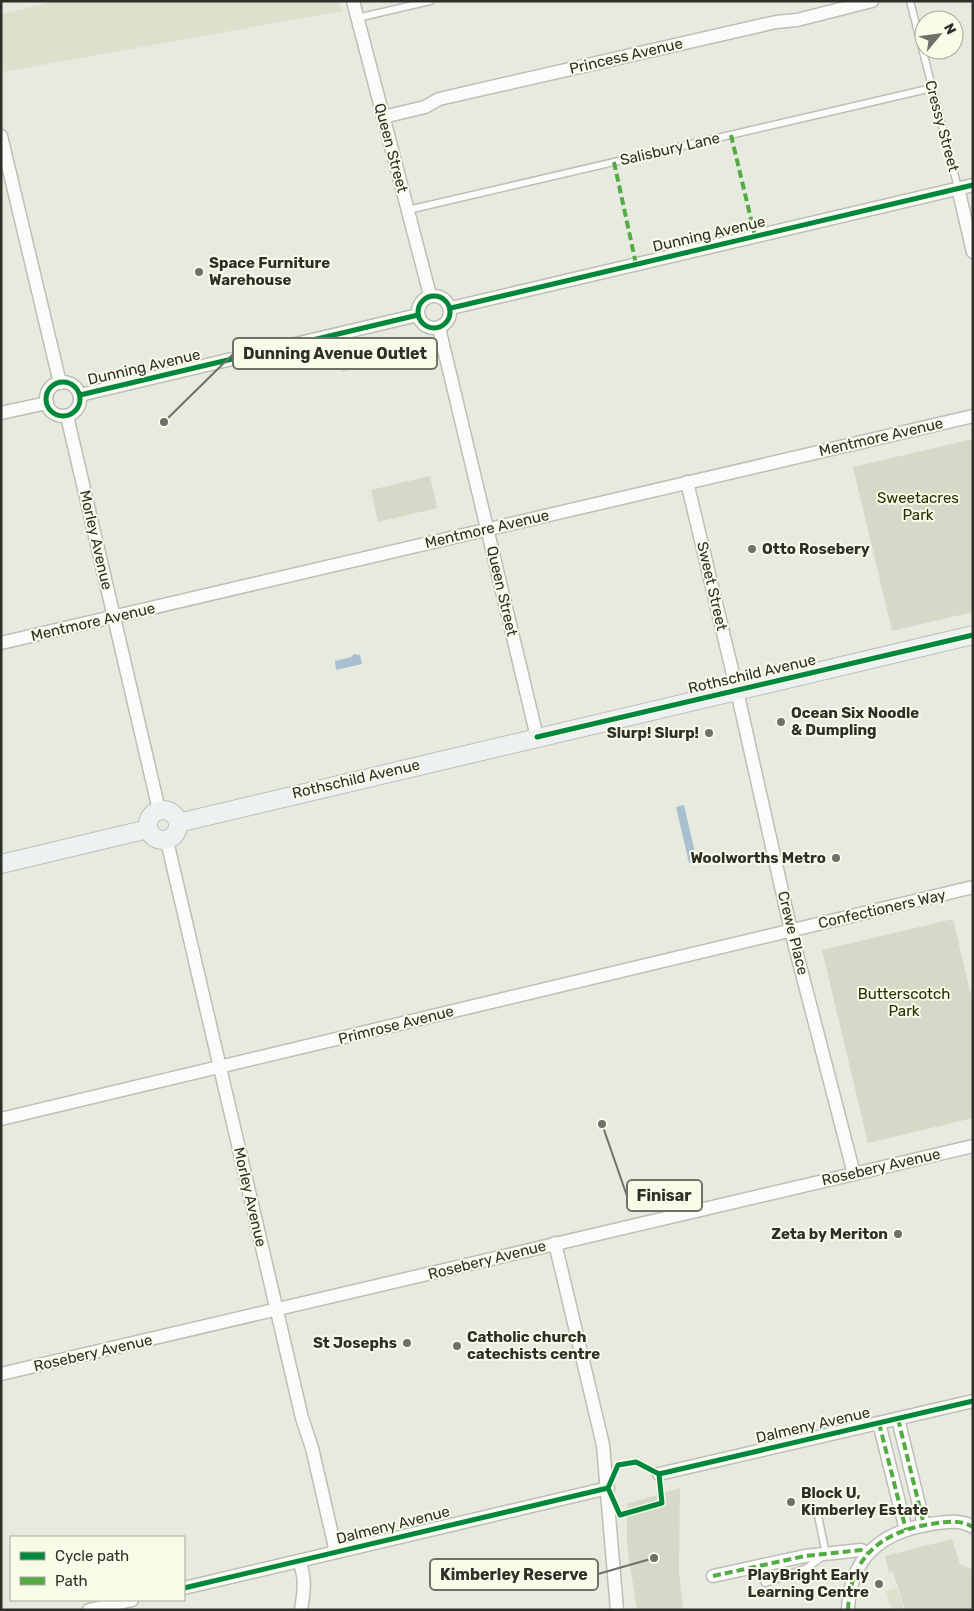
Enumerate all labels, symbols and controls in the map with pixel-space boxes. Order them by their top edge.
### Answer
north arrow [914,10,964,60]
text: N [940,20,960,37]
street label: Princess Avenue [568,34,684,78]
street label: Cressy Street [921,78,963,174]
street label: Queen Street [370,101,412,195]
street label: Salisbury Lane [618,129,722,169]
street label: Dunning Avenue [651,212,767,256]
place label: Space Furniture Warehouse [209,254,330,289]
marker: Space Furniture Warehouse [193,266,205,278]
callout: Dunning Avenue Outlet [233,338,437,369]
text: Dunning Avenue Outlet [243,344,428,363]
street label: Dunning Avenue [86,345,202,389]
street label: Mentmore Avenue [817,414,945,460]
street label: Morley Avenue [76,488,116,592]
park label: Sweetacres Park [877,489,959,524]
street label: Mentmore Avenue [423,506,551,552]
street label: Sweet Street [693,540,731,632]
place label: Otto Rosebery [762,540,870,558]
marker: Otto Rosebery [746,543,758,555]
street label: Queen Street [483,544,521,638]
street label: Mentmore Avenue [29,599,157,645]
street label: Rothschild Avenue [686,651,818,697]
place label: Ocean Six Noodle & Dumpling [791,704,919,739]
marker: Ocean Six Noodle & Dumpling [775,716,787,728]
place label: Slurp! Slurp! [607,724,699,742]
marker: Slurp! Slurp! [703,727,715,739]
street label: Rothschild Avenue [290,756,422,802]
place label: Woolworths Metro [690,849,826,867]
marker: Woolworths Metro [830,852,842,864]
street label: Confectioners Way [816,886,948,932]
street label: Crewe Place [774,889,812,977]
park label: Butterscotch Park [858,985,950,1020]
street label: Primrose Avenue [336,1002,456,1048]
street label: Morley Avenue [230,1145,270,1249]
street label: Rosebery Avenue [820,1145,942,1189]
callout: Finisar [627,1180,702,1211]
text: Finisar [637,1186,692,1205]
place label: Zeta by Meriton [771,1225,888,1243]
marker: Zeta by Meriton [892,1228,904,1240]
street label: Rosebery Avenue [426,1237,548,1283]
place label: Catholic church catechists centre [467,1328,600,1363]
street label: Rosebery Avenue [32,1331,154,1375]
place label: St Josephs [313,1334,397,1352]
marker: St Josephs [401,1337,413,1349]
marker: Catholic church catechists centre [451,1340,463,1352]
street label: Dalmeny Avenue [754,1403,872,1447]
place label: Block U, Kimberley Estate [801,1484,928,1519]
marker: Block U, Kimberley Estate [785,1496,797,1508]
street label: Dalmeny Avenue [334,1502,452,1548]
legend [10,1536,185,1601]
text: Cycle path [55,1547,129,1565]
callout: Kimberley Reserve [430,1559,598,1590]
text: Kimberley Reserve [440,1565,588,1584]
place label: PlayBright Early Learning Centre [747,1566,869,1601]
text: Path [55,1572,88,1590]
marker: PlayBright Early Learning Centre [873,1578,885,1590]

